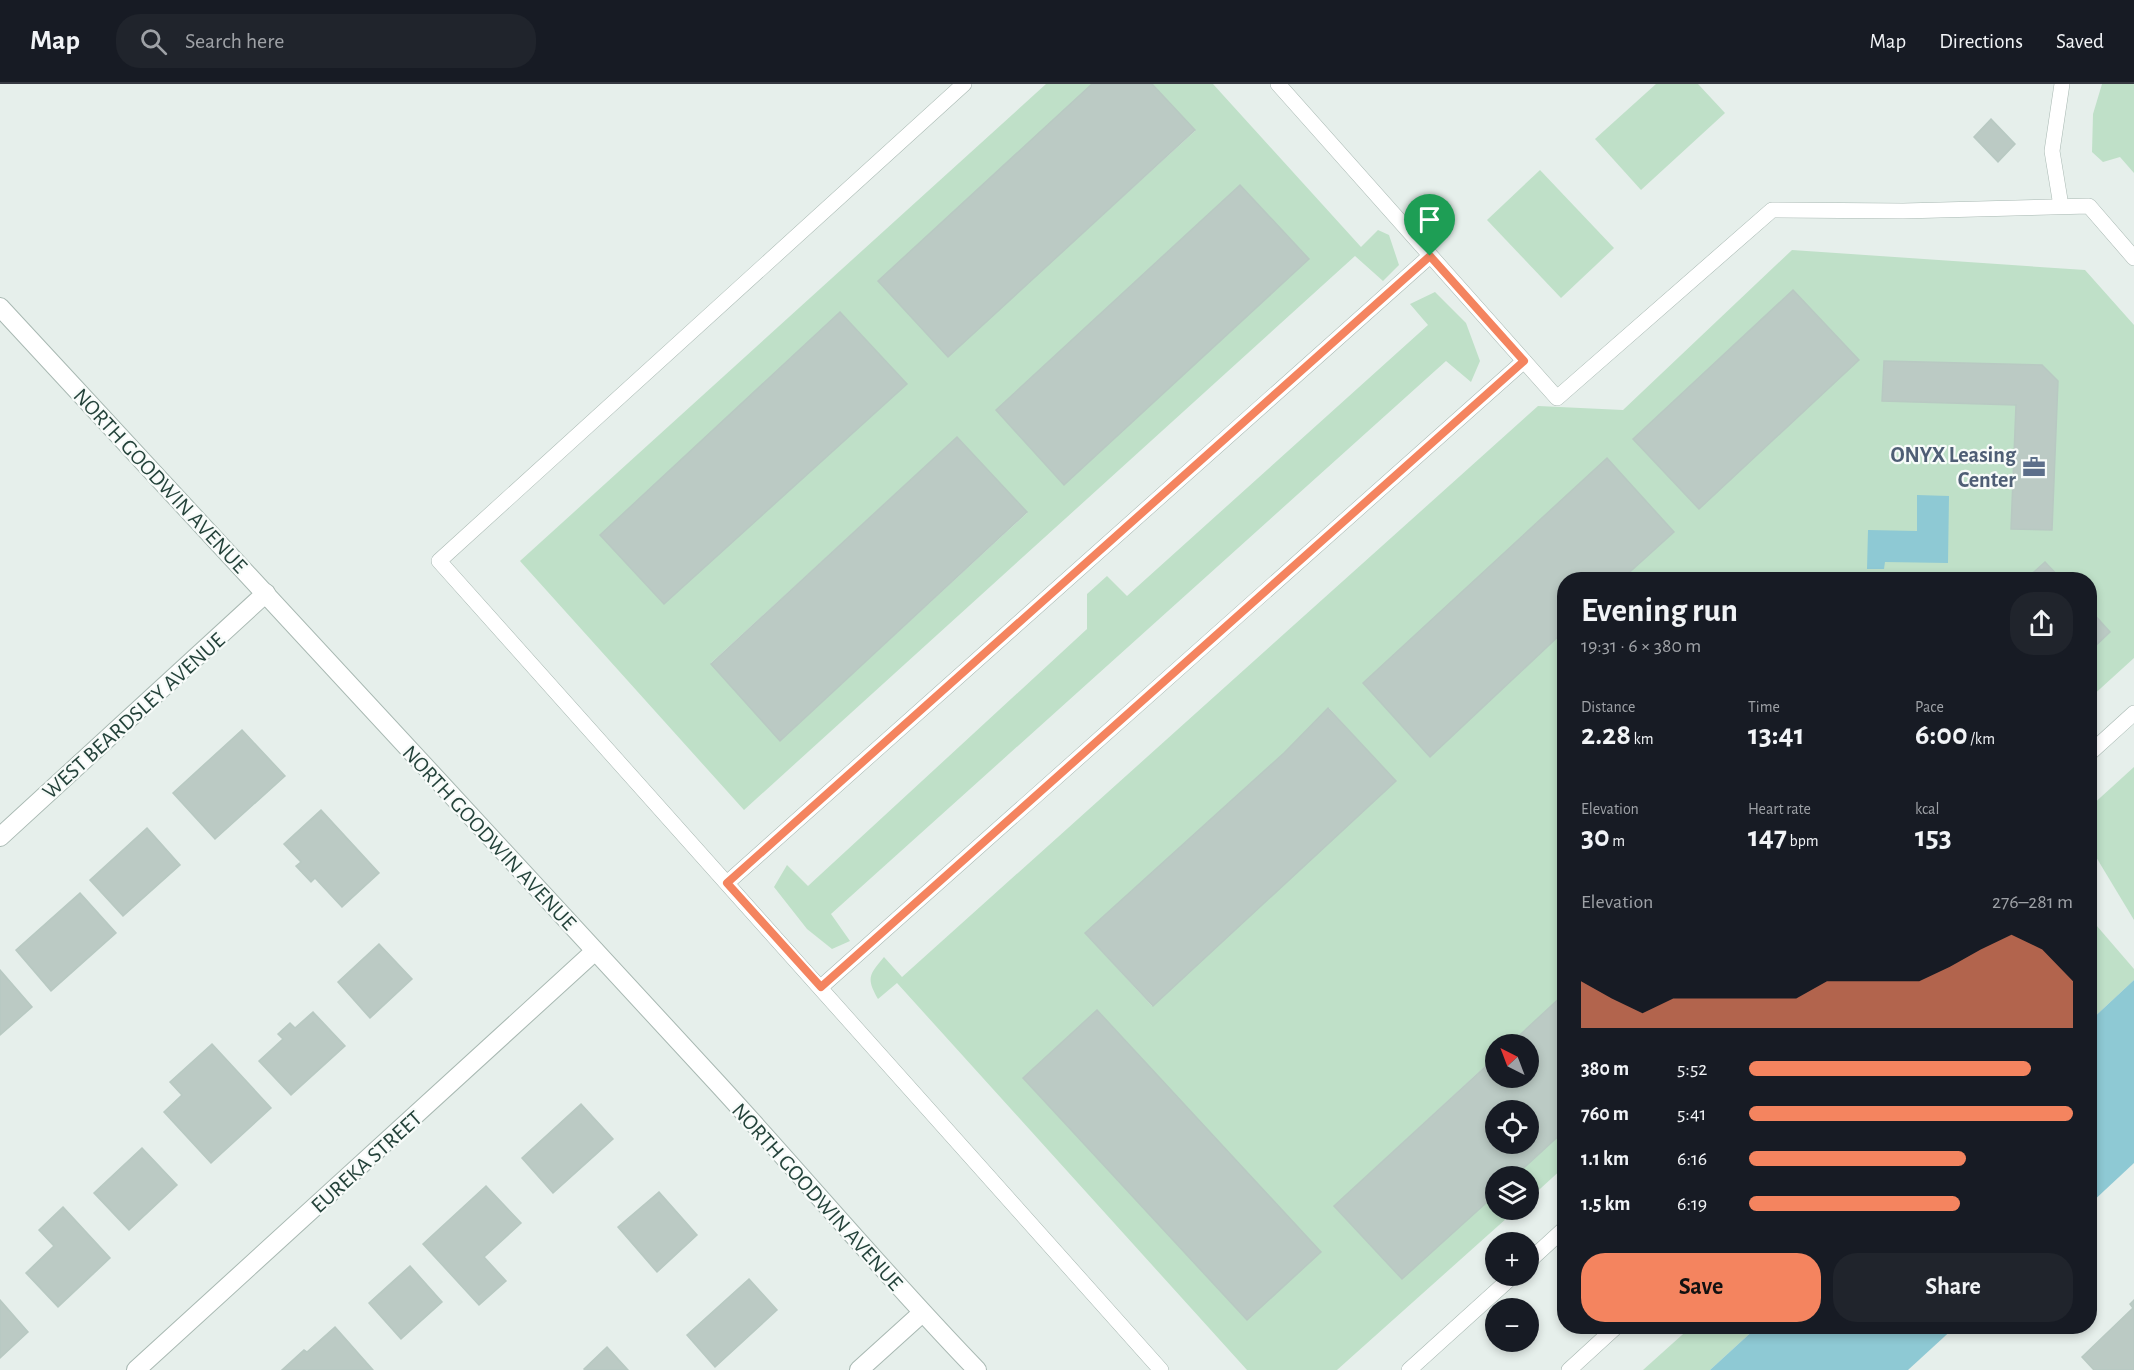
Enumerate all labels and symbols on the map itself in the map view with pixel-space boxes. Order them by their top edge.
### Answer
pin [1404,194,1455,256]
street label: NORTH GOODWIN AVENUE [69,384,252,577]
place label: ONYX Leasing Center [1890,444,2017,491]
office icon: ONYX Leasing Center [2021,454,2047,480]
street label: WEST BEARDSLEY AVENUE [39,628,229,803]
street label: NORTH GOODWIN AVENUE [398,741,581,934]
north arrow [1485,1034,1539,1088]
street label: NORTH GOODWIN AVENUE [728,1099,907,1295]
street label: EUREKA STREET [307,1106,426,1217]

